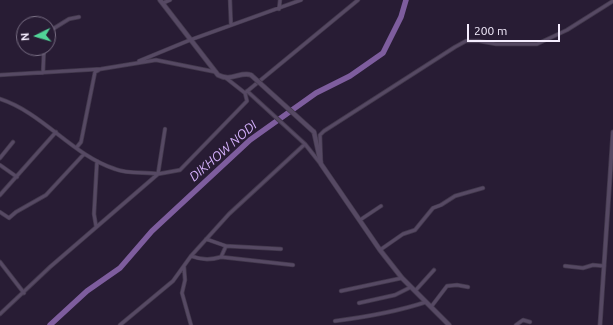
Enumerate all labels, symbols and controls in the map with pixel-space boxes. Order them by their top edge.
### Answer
north arrow [16,16,56,56]
scale bar [469,16,562,42]
text: 200 m [474,24,507,37]
text: N [19,32,31,42]
water label: DIKHOW NODI [186,117,260,185]

